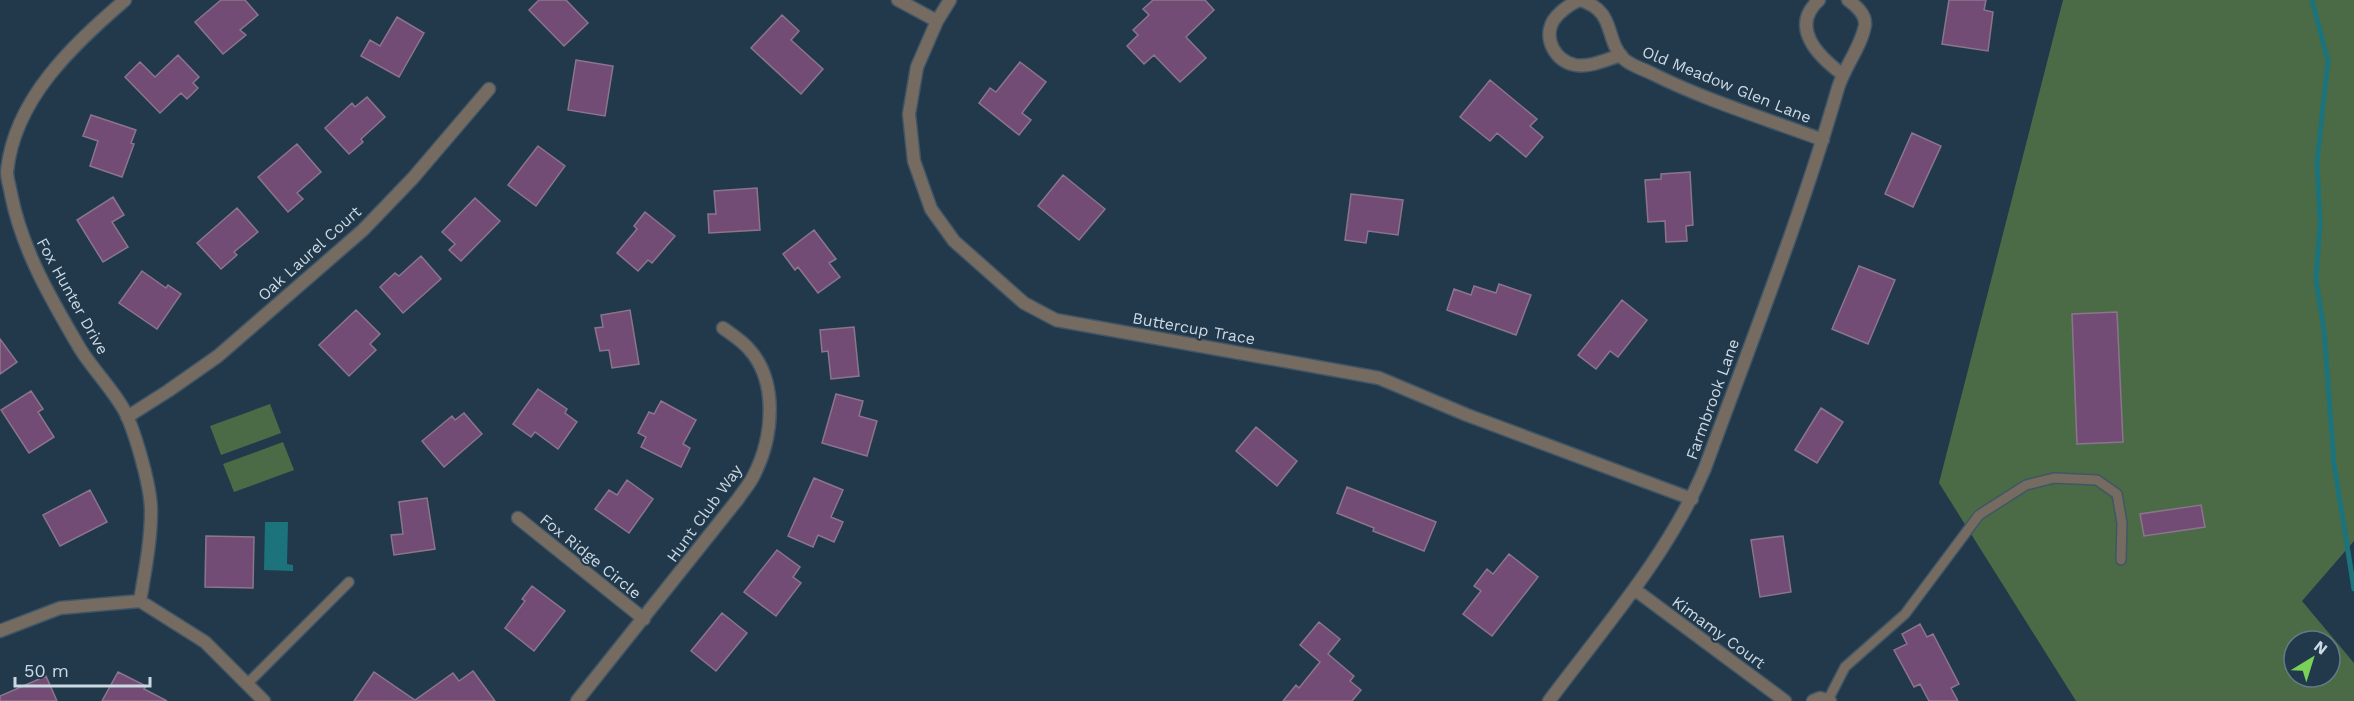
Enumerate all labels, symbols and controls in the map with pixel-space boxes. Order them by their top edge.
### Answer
street label: Old Meadow Glen Lane [1639,42,1814,127]
street label: Oak Laurel Court [254,202,365,305]
street label: Fox Hunter Drive [33,235,112,358]
street label: Buttercup Trace [1131,308,1257,349]
street label: Farmbrook Lane [1682,336,1743,462]
street label: Hunt Club Way [663,460,747,566]
street label: Fox Ridge Circle [536,510,645,603]
street label: Kimamy Court [1668,592,1769,673]
north arrow [2282,629,2342,689]
text: N [2310,636,2331,659]
scale bar [15,650,150,688]
text: 50 m [24,660,69,681]

